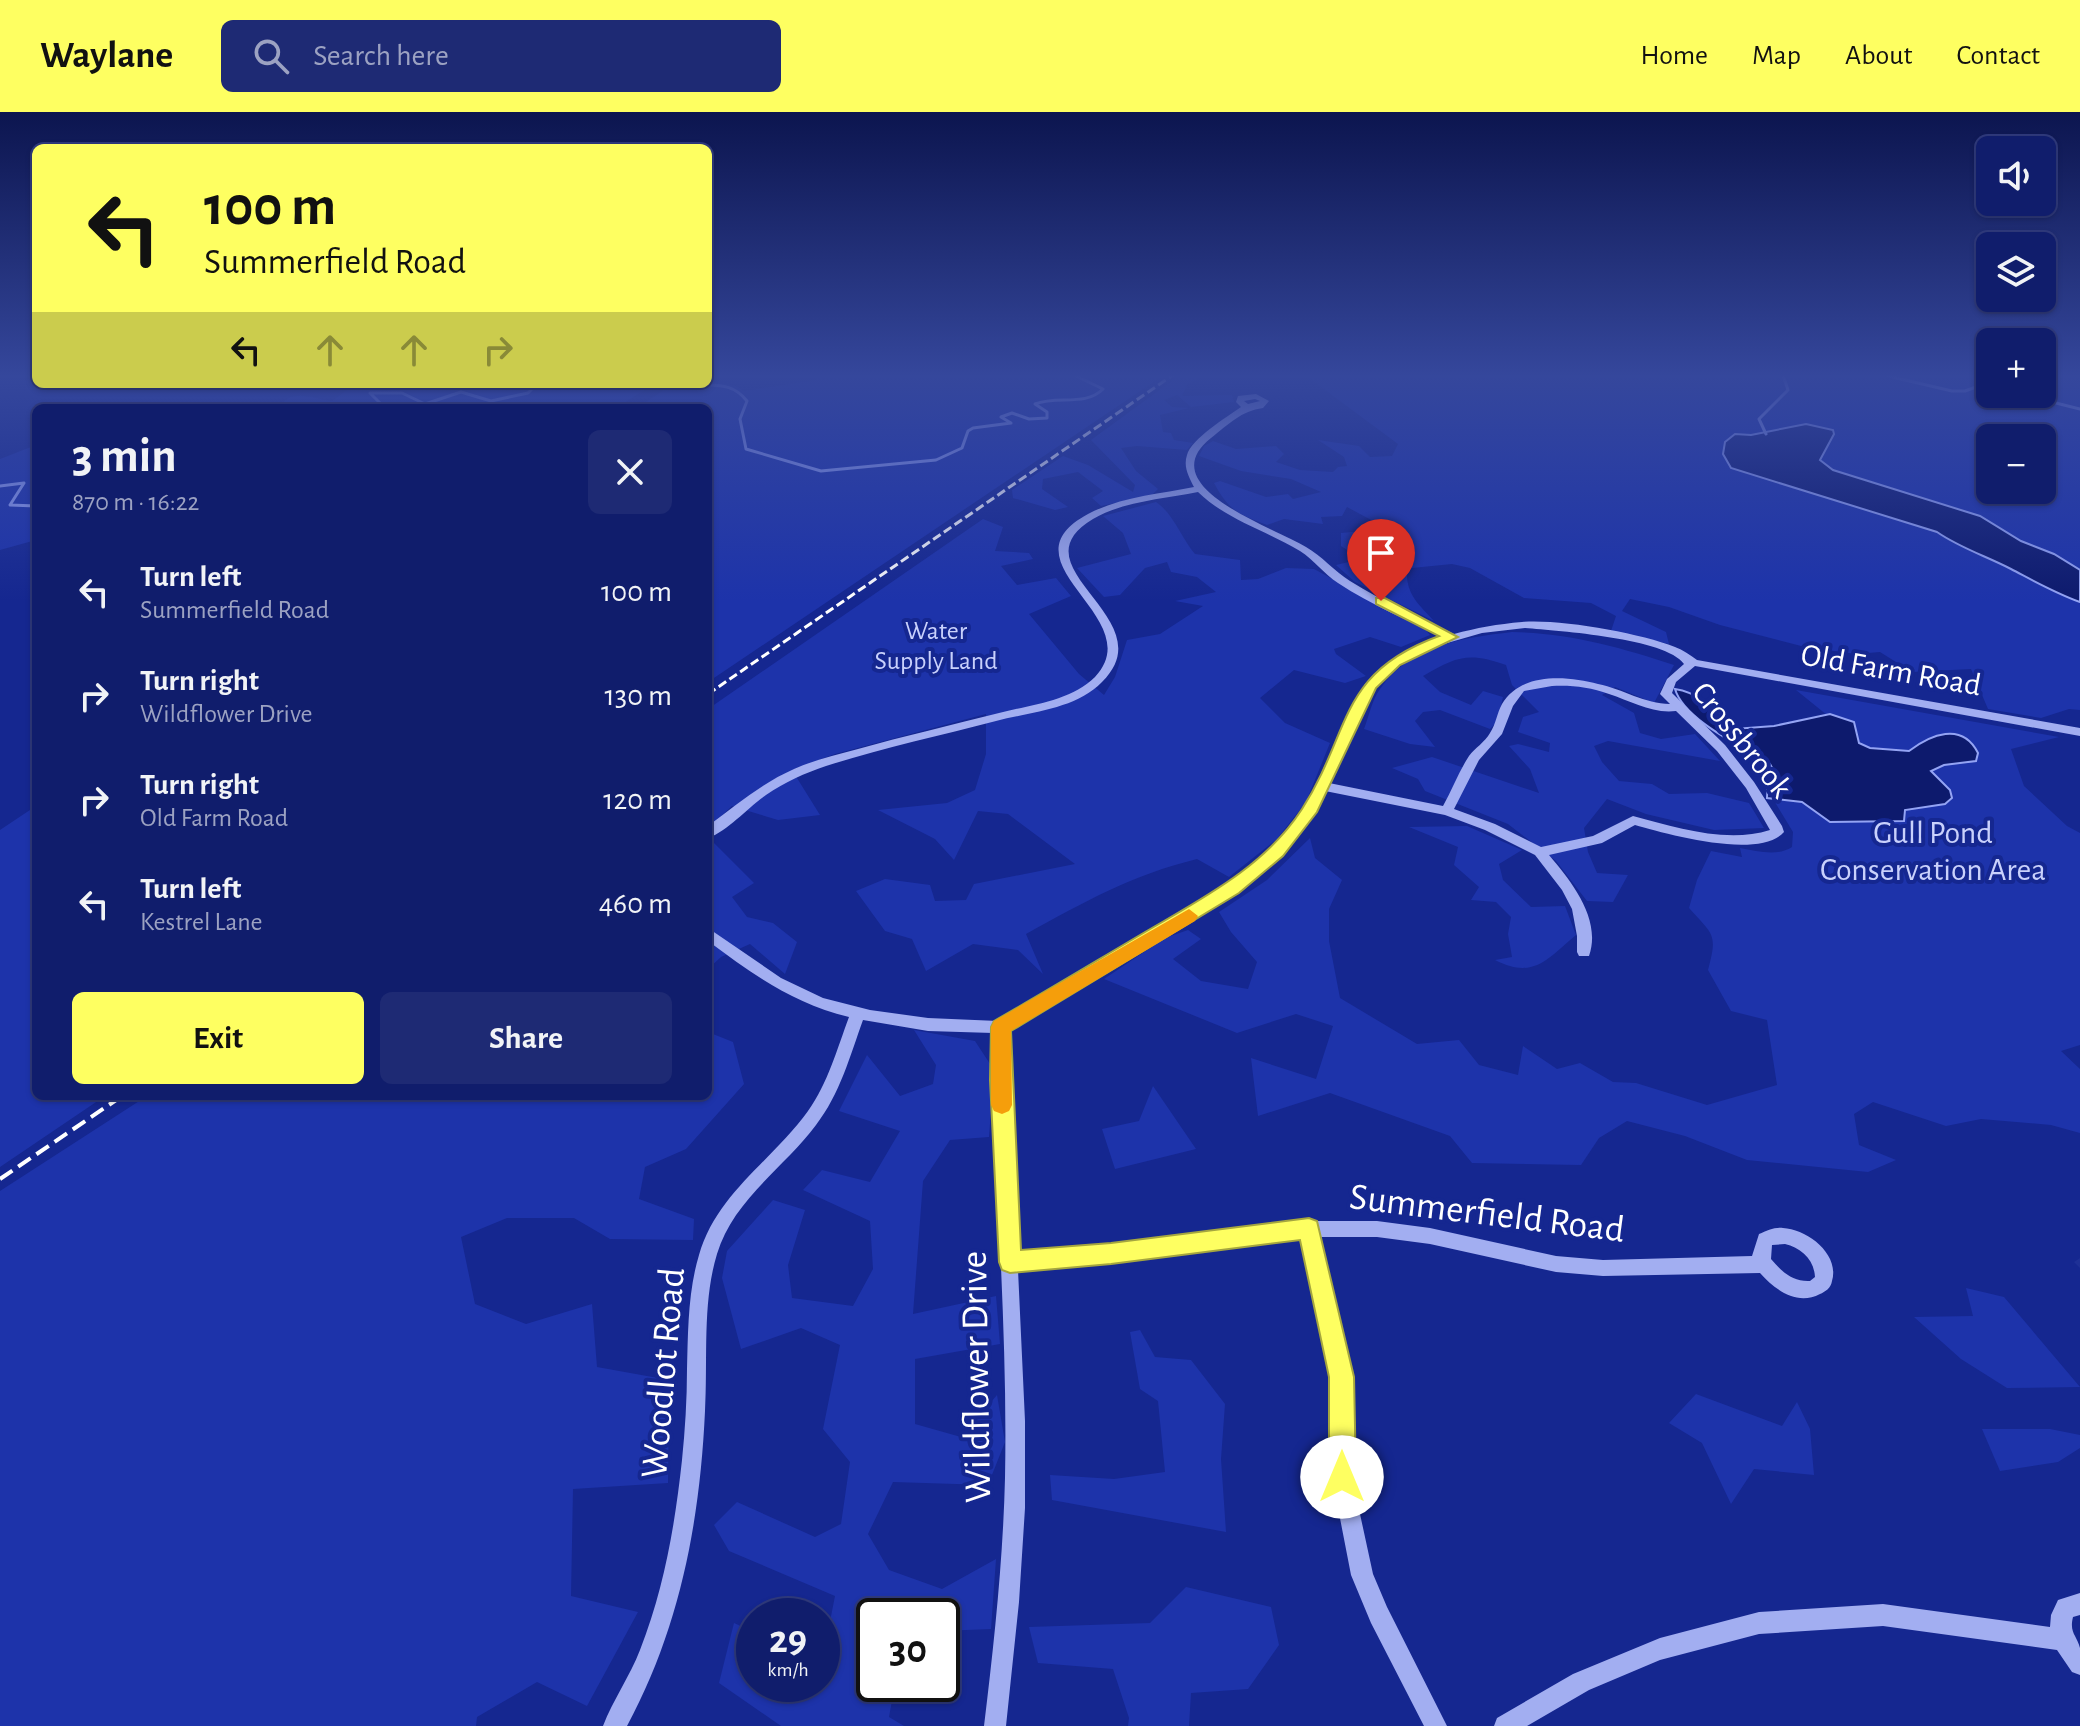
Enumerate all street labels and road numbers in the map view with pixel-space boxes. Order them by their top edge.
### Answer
street label: Old Farm Road [1798,638,1984,702]
street label: Crossbrook [1686,676,1798,804]
street label: Summerfield Road [1347,1178,1627,1250]
street label: Wildflower Drive [956,1251,998,1503]
street label: Woodlot Road [636,1266,692,1480]

